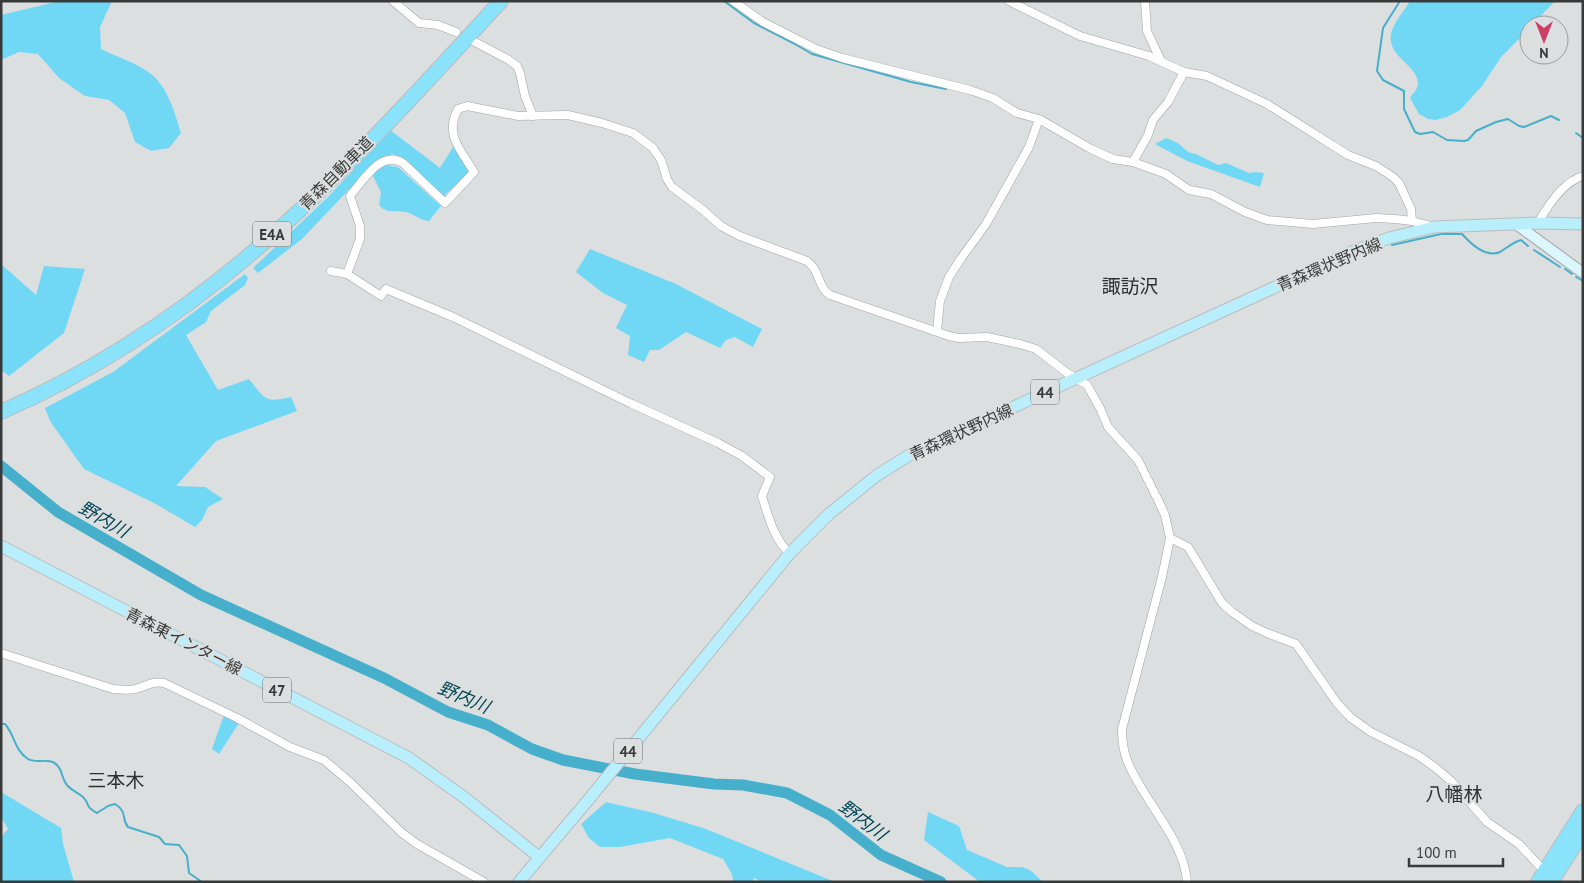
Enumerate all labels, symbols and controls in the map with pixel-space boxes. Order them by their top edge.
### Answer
north arrow [1519,15,1569,65]
text: N [1539,44,1549,62]
street label: 青森自動車道 [295,132,377,214]
road number: E4A [253,222,291,246]
street label: 青森環状野内線 [1274,233,1384,295]
district label: 諏訪沢 [1101,274,1159,298]
road number: 44 [1031,380,1059,404]
street label: 青森環状野内線 [906,399,1016,465]
water label: 野内川 [75,496,135,543]
street label: 青森東インター線 [122,603,246,679]
water label: 野内川 [435,676,495,719]
road number: 47 [263,678,291,702]
road number: 44 [614,738,642,764]
district label: 三本木 [87,768,145,792]
district label: 八幡林 [1425,782,1483,806]
water label: 野内川 [835,795,893,847]
scale bar [1409,836,1503,868]
text: 100 m [1416,843,1457,862]

